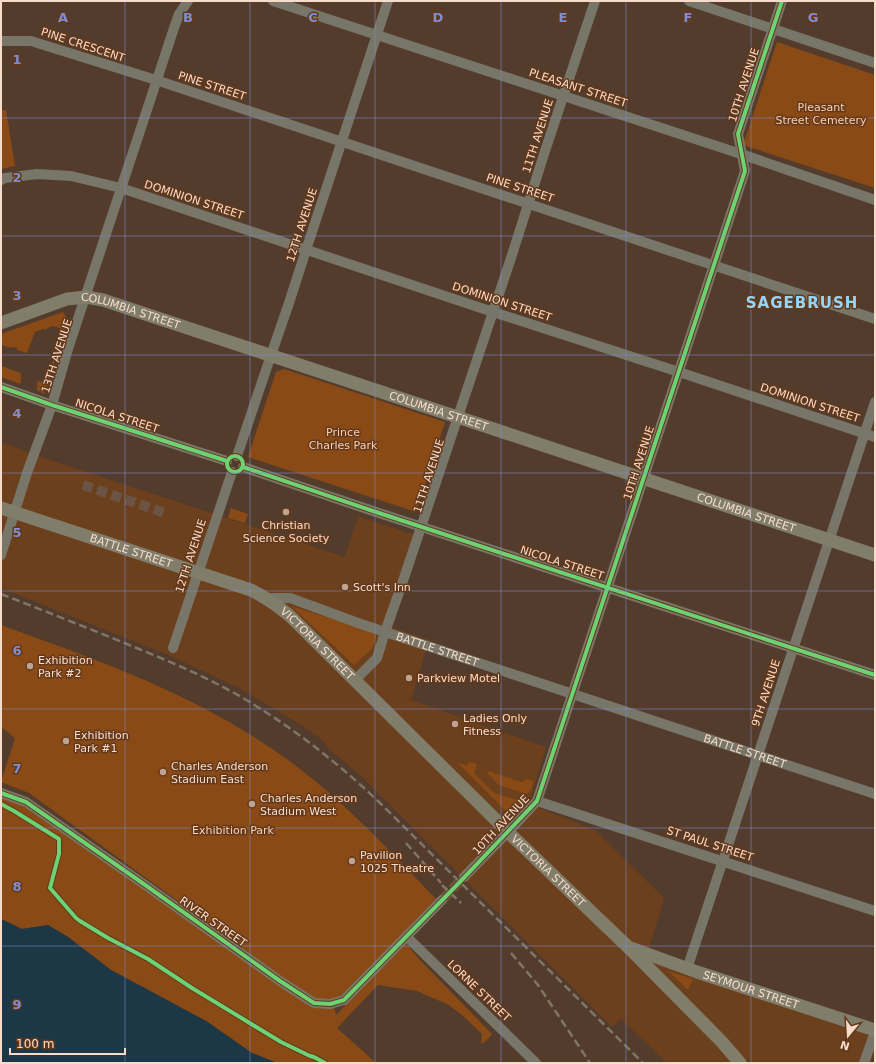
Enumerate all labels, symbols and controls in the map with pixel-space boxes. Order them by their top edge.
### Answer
text: A [58,10,68,25]
text: B [183,10,193,25]
text: C [308,10,318,25]
text: D [433,10,444,25]
text: E [559,10,567,25]
text: F [684,10,692,25]
text: G [808,10,818,25]
street label: PINE CRESCENT [39,25,127,65]
street label: 10TH AVENUE [726,46,762,124]
text: 1 [12,52,22,67]
street label: PLEASANT STREET [527,66,629,110]
street label: PINE STREET [176,69,248,103]
street label: 11TH AVENUE [520,97,556,175]
park label: Pleasant Street Cemetery [776,101,867,127]
text: 2 [12,170,22,185]
street label: PINE STREET [484,171,556,205]
street label: DOMINION STREET [143,178,246,222]
street label: 12TH AVENUE [284,186,320,264]
street label: DOMINION STREET [451,280,554,324]
text: 3 [12,288,22,303]
street label: COLUMBIA STREET [80,290,182,332]
district label: SAGEBRUSH [746,294,858,312]
street label: 13TH AVENUE [39,317,75,395]
street label: DOMINION STREET [759,381,862,425]
street label: COLUMBIA STREET [387,388,490,433]
street label: NICOLA STREET [74,396,161,436]
text: 4 [12,406,22,421]
street label: 10TH AVENUE [621,424,657,502]
park label: Prince Charles Park [309,426,378,452]
street label: 11TH AVENUE [411,437,447,515]
street label: COLUMBIA STREET [695,490,798,535]
marker: Christian Science Society [281,507,291,517]
street label: 12TH AVENUE [173,517,209,595]
place label: Christian Science Society [243,519,330,545]
text: 5 [12,525,22,540]
street label: BATTLE STREET [88,531,174,570]
street label: NICOLA STREET [519,543,606,583]
place label: Scott's Inn [353,581,411,594]
marker: Scott's Inn [340,582,350,592]
street label: VICTORIA STREET [278,604,357,683]
street label: BATTLE STREET [394,630,480,669]
text: 6 [12,643,22,658]
place label: Exhibition Park #2 [38,654,93,680]
street label: 9TH AVENUE [749,658,783,728]
marker: Exhibition Park #2 [25,661,35,671]
place label: Parkview Motel [417,672,500,685]
marker: Parkview Motel [404,673,414,683]
place label: Ladies Only Fitness [463,712,528,738]
marker: Ladies Only Fitness [450,719,460,729]
place label: Exhibition Park #1 [74,729,129,755]
street label: BATTLE STREET [702,731,788,771]
marker: Exhibition Park #1 [61,736,71,746]
place label: Charles Anderson Stadium East [171,760,268,786]
text: 7 [12,761,22,776]
marker: Charles Anderson Stadium East [158,767,168,777]
place label: Charles Anderson Stadium West [260,792,357,818]
street label: 10TH AVENUE [470,792,532,858]
marker: Charles Anderson Stadium West [247,799,257,809]
park label: Exhibition Park [192,824,275,837]
street label: ST PAUL STREET [665,824,755,864]
street label: VICTORIA STREET [509,832,588,909]
place label: Pavilion 1025 Theatre [360,849,434,875]
marker: Pavilion 1025 Theatre [347,856,357,866]
text: 8 [12,879,22,894]
street label: RIVER STREET [177,894,249,950]
street label: LORNE STREET [445,958,513,1025]
street label: SEYMOUR STREET [701,968,801,1011]
text: 9 [12,997,22,1012]
north arrow [828,1016,868,1056]
scale bar [10,1030,125,1056]
text: 100 m [16,1037,54,1051]
text: N [839,1037,851,1053]

